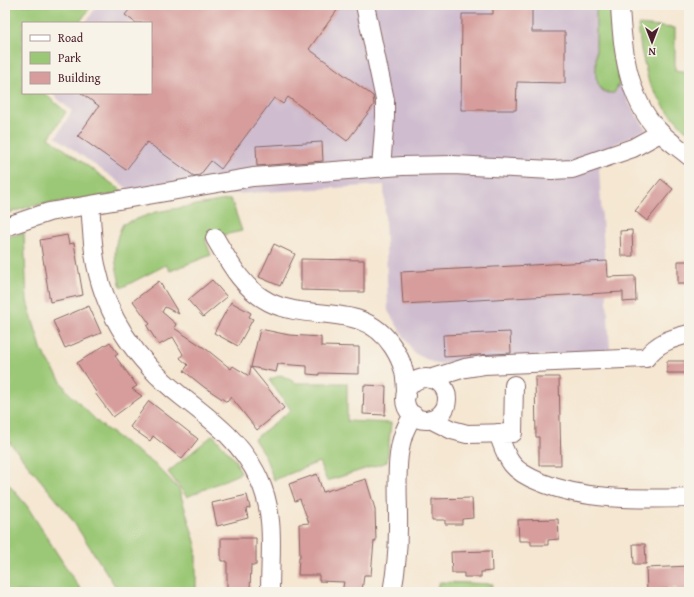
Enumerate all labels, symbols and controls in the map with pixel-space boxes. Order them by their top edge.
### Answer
legend [22,22,152,94]
north arrow [632,22,672,62]
text: Road [58,29,84,46]
text: N [648,44,656,60]
text: Park [58,49,82,66]
text: Building [58,69,101,86]

